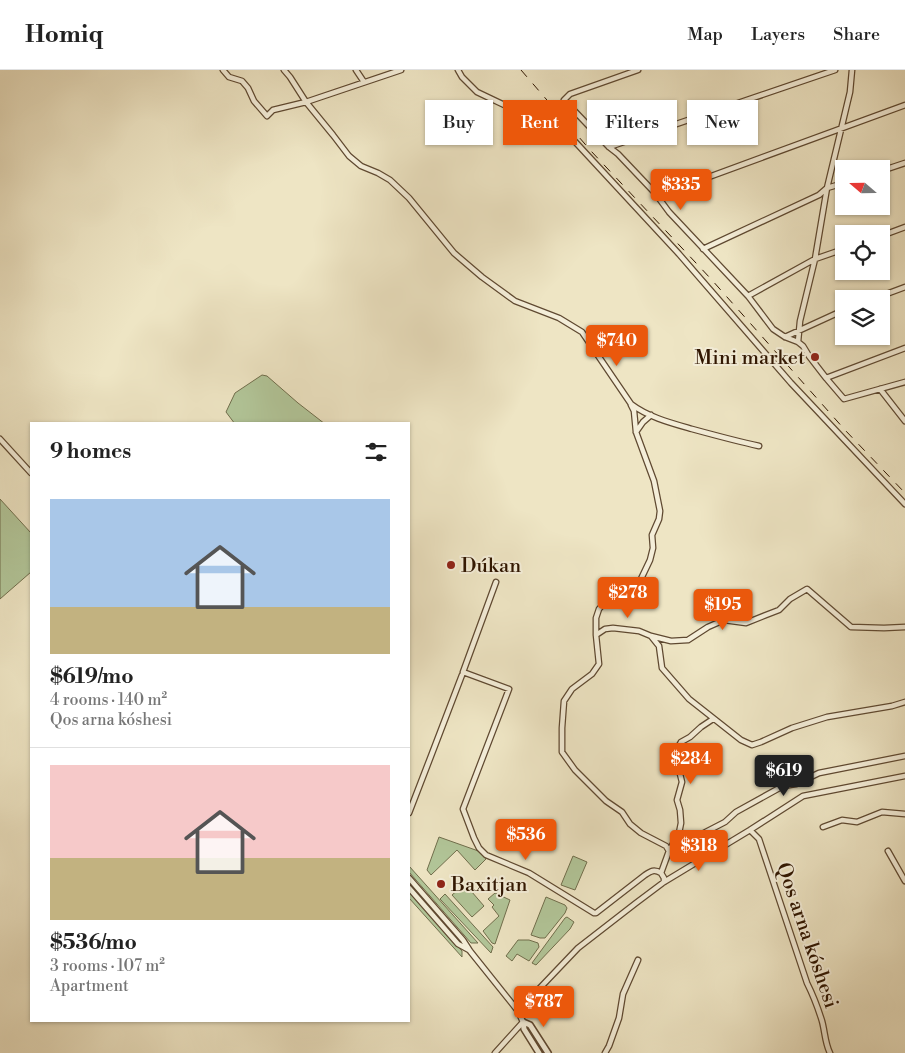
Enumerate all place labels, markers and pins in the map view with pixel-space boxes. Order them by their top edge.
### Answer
pin: $335 [651,168,711,211]
pin: $740 [587,324,647,367]
place label: Mini market [695,346,805,371]
marker: Mini market [809,351,821,363]
place label: Dúkan [461,554,521,579]
marker: Dúkan [445,559,457,571]
pin: $278 [598,576,658,619]
pin: $195 [693,588,753,631]
pin: $284 [661,742,721,785]
pin: $619 [754,754,814,797]
pin: $536 [496,818,556,861]
pin: $318 [669,830,729,872]
place label: Baxitjan [450,873,527,898]
marker: Baxitjan [435,878,447,890]
pin: $787 [514,986,574,1028]

